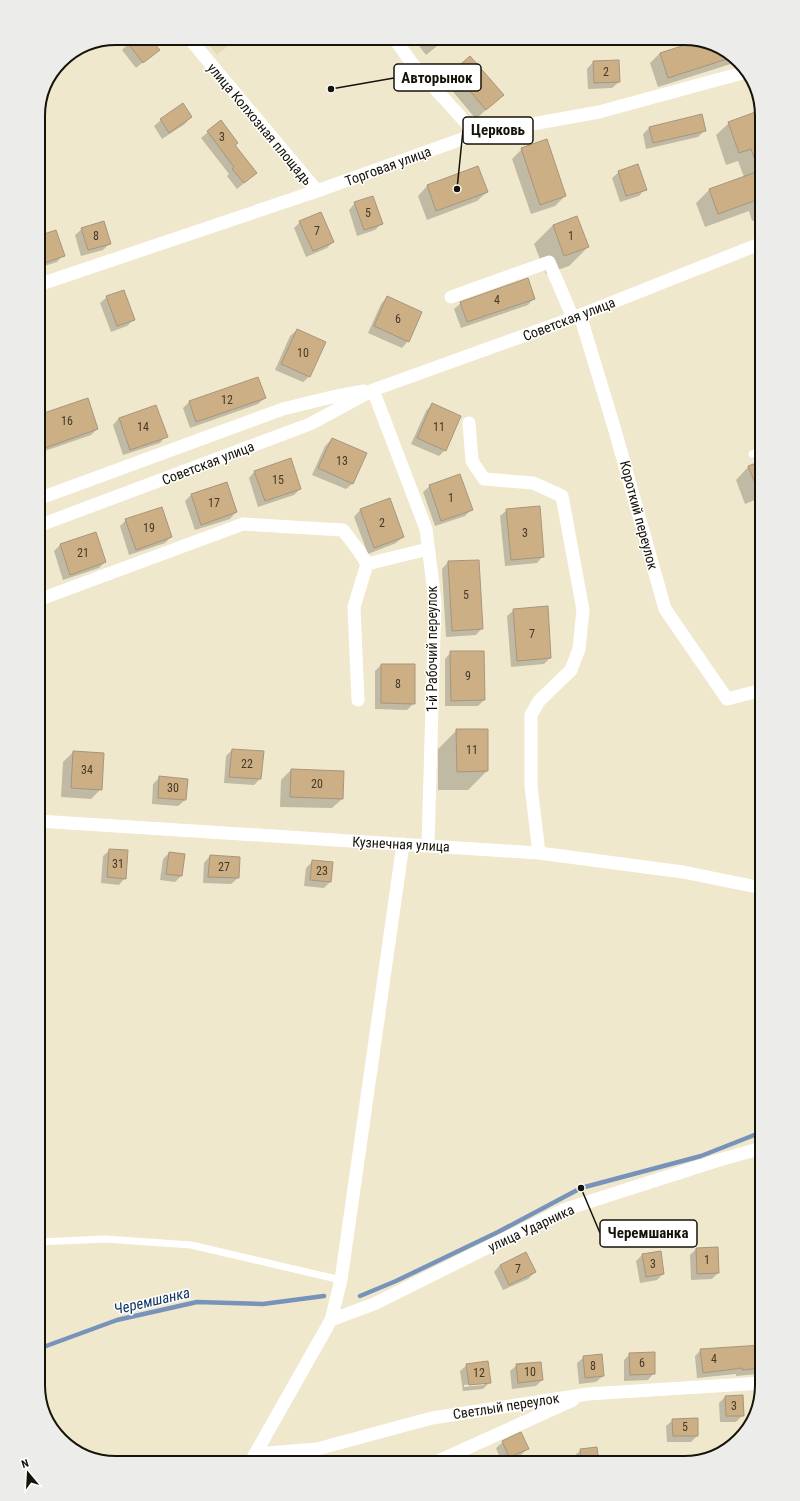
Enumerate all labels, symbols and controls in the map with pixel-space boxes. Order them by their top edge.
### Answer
street label: улица Колхозная площадь [204,60,316,188]
callout: Авторынок [394,64,481,91]
house number: 2 [603,65,609,79]
text: Авторынок [401,69,473,87]
callout: Церковь [463,117,533,144]
text: Церковь [471,121,526,139]
house number: 3 [219,130,225,144]
street label: Торговая улица [343,143,433,189]
house number: 5 [365,206,371,220]
house number: 7 [314,224,320,238]
house number: 8 [93,229,99,243]
house number: 1 [568,229,574,243]
house number: 4 [494,293,500,307]
street label: Советская улица [521,294,617,344]
house number: 6 [395,312,401,326]
house number: 10 [297,346,309,360]
house number: 12 [221,393,233,407]
house number: 16 [61,414,73,428]
house number: 14 [137,420,149,434]
house number: 11 [433,420,445,434]
street label: Советская улица [160,438,256,488]
house number: 13 [336,454,348,468]
street label: Короткий переулок [617,459,661,571]
house number: 15 [272,473,284,487]
house number: 1 [448,491,454,505]
house number: 17 [208,496,220,510]
house number: 2 [379,516,385,530]
house number: 19 [143,521,155,535]
house number: 3 [522,526,528,540]
house number: 21 [77,546,89,560]
street label: 1-й Рабочий переулок [424,585,440,712]
house number: 5 [463,588,469,602]
house number: 7 [529,627,535,641]
house number: 9 [465,669,471,683]
house number: 8 [395,677,401,691]
house number: 11 [466,743,478,757]
house number: 22 [241,757,253,771]
house number: 34 [81,763,93,777]
house number: 20 [311,777,323,791]
house number: 30 [167,781,179,795]
street label: Кузнечная улица [352,833,450,855]
house number: 31 [112,857,124,871]
house number: 27 [218,860,230,874]
house number: 23 [316,864,328,878]
street label: улица Ударника [485,1201,577,1255]
callout: Черемшанка [600,1220,697,1247]
text: Черемшанка [608,1224,688,1242]
house number: 1 [704,1253,710,1267]
house number: 3 [650,1257,656,1271]
house number: 7 [515,1262,521,1276]
water label: Черемшанка [112,1284,192,1318]
house number: 4 [711,1352,717,1366]
house number: 6 [639,1356,645,1370]
house number: 8 [590,1359,596,1373]
house number: 10 [524,1365,536,1379]
house number: 12 [473,1366,485,1380]
street label: Светлый переулок [452,1390,561,1422]
house number: 3 [731,1399,737,1413]
house number: 5 [682,1420,688,1434]
north arrow [8,1453,48,1493]
text: N [20,1457,31,1471]

